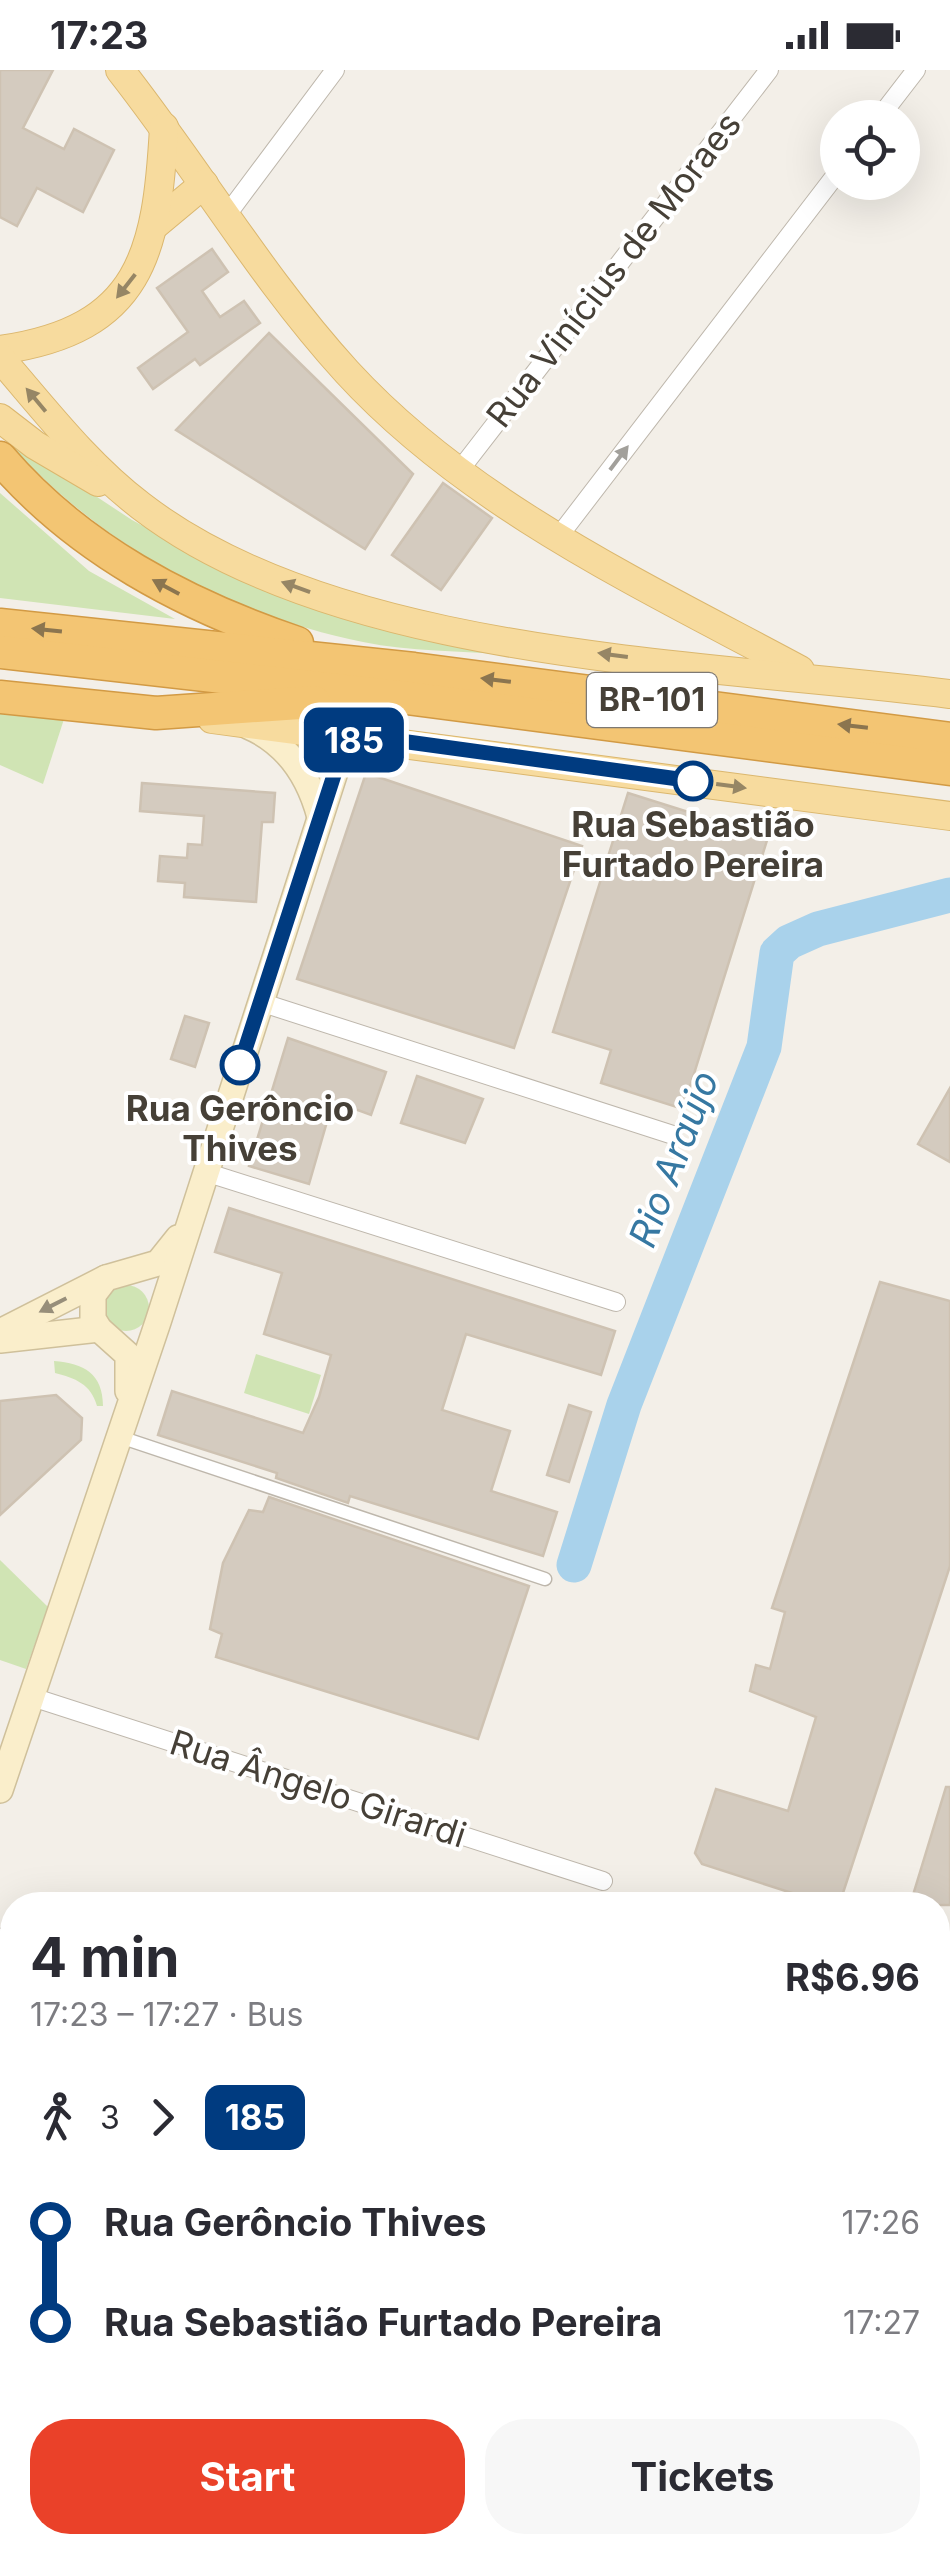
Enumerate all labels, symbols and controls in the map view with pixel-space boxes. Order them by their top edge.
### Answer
text: 17:23 [50,12,148,58]
map controls [820,100,920,200]
button: locate [820,100,920,200]
street label: Rua Vinícius de Moraes [477,104,749,435]
one-way arrow [116,274,137,299]
one-way arrow [26,388,48,413]
one-way arrow [608,445,628,471]
one-way arrow [151,579,180,596]
one-way arrow [281,579,311,594]
one-way arrow [31,622,62,638]
one-way arrow [597,646,629,662]
one-way arrow [480,672,512,688]
road number: BR-101 [587,673,717,727]
line badge: 185 [296,708,412,772]
one-way arrow [837,718,869,734]
text: 185 [324,719,384,761]
marker: Rua Sebastião Furtado Pereira [674,762,712,800]
one-way arrow [716,778,747,794]
place label: Rua Sebastião Furtado Pereira [562,803,824,885]
marker: Rua Gerôncio Thives [221,1046,259,1084]
water label: Rio Araújo [618,1064,728,1253]
place label: Rua Gerôncio Thives [126,1087,354,1169]
one-way arrow [39,1296,68,1313]
street label: Rua Ângelo Girardi [165,1720,472,1856]
text: 4 min [30,1924,180,1990]
text: R$6.96 [785,1954,920,2000]
text: 17:23 – 17:27 · Bus [30,1995,303,2034]
icon: walk [30,2090,85,2145]
icon: forward [135,2090,190,2145]
text: 185 [225,2096,285,2138]
text: 3 [100,2098,120,2137]
text: Rua Gerôncio Thives [104,2199,487,2245]
text: 17:26 [841,2203,920,2242]
text: Rua Sebastião Furtado Pereira [104,2299,662,2345]
text: 17:27 [843,2303,920,2342]
button: Start [30,2419,465,2534]
button: Tickets [485,2419,920,2534]

